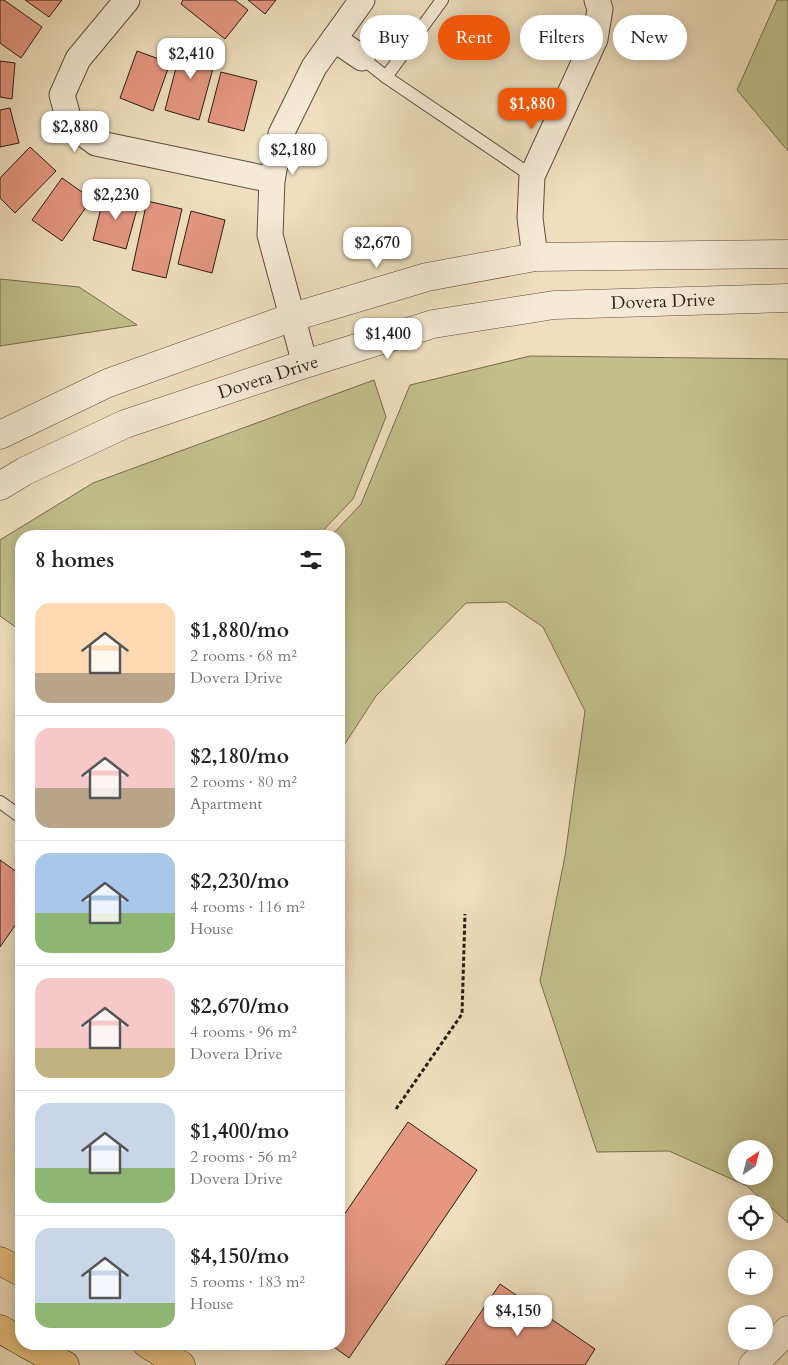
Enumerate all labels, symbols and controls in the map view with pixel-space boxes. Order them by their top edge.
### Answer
chip: Buy [360,15,428,60]
chip: Rent [438,15,510,60]
chip: Filters [520,15,603,60]
chip: New [613,15,687,60]
pin: $2,410 [150,38,232,80]
text: $2,410 [168,43,214,65]
pin: $1,880 [491,88,573,130]
text: $1,880 [509,93,555,115]
pin: $2,880 [34,110,116,153]
text: $2,880 [52,116,98,138]
pin: $2,180 [252,134,334,176]
text: $2,180 [270,139,316,161]
pin: $2,230 [75,178,157,221]
text: $2,230 [93,184,139,206]
pin: $2,670 [336,226,418,269]
text: $2,670 [354,232,400,254]
street label: Dovera Drive [610,287,716,316]
pin: $1,400 [347,318,429,360]
text: $1,400 [365,323,411,345]
street label: Dovera Drive [215,349,322,405]
text: 8 homes [35,546,114,575]
icon: filters [297,546,325,574]
text: $1,880/mo [190,616,289,645]
icon: home [75,623,135,683]
text: 2 rooms · 68 m² [190,645,297,667]
text: Dovera Drive [190,667,283,689]
text: $2,180/mo [190,742,289,771]
icon: home [75,748,135,808]
text: 2 rooms · 80 m² [190,771,297,793]
text: Apartment [190,793,263,815]
text: $2,230/mo [190,867,289,896]
icon: home [75,873,135,933]
text: 4 rooms · 116 m² [190,896,305,918]
text: House [190,918,233,940]
text: $2,670/mo [190,992,289,1021]
icon: home [75,998,135,1058]
text: 4 rooms · 96 m² [190,1021,297,1043]
text: Dovera Drive [190,1043,283,1065]
text: $1,400/mo [190,1117,289,1146]
icon: home [75,1123,135,1183]
north arrow [728,1140,772,1185]
map controls [728,1140,773,1350]
text: 2 rooms · 56 m² [190,1146,297,1168]
text: Dovera Drive [190,1168,283,1190]
button: locate [728,1195,773,1240]
text: $4,150/mo [190,1242,289,1271]
icon: home [75,1248,135,1308]
button: + [728,1250,773,1295]
text: 5 rooms · 183 m² [190,1271,305,1293]
text: House [190,1293,233,1315]
pin: $4,150 [477,1294,559,1337]
text: $4,150 [495,1300,541,1322]
button: − [728,1305,773,1350]

